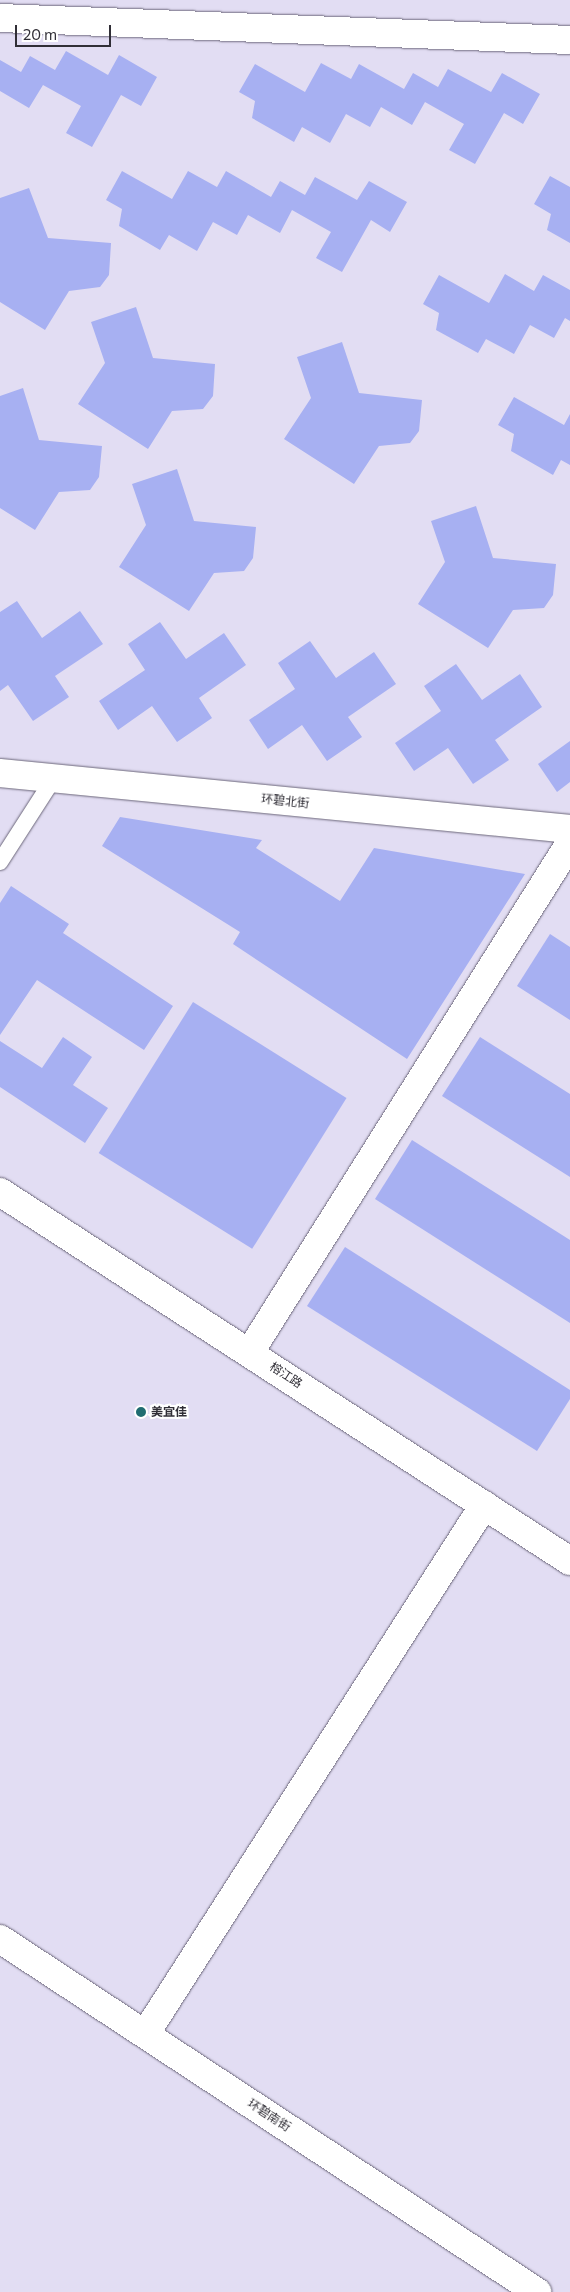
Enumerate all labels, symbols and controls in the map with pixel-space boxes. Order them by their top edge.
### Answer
scale bar [18,15,114,47]
text: 20 m [23,25,57,43]
street label: 环碧北街 [260,791,310,811]
street label: 榕江路 [267,1359,305,1391]
place label: 美宜佳 [151,1405,187,1419]
marker: 美宜佳 [135,1406,147,1418]
street label: 环碧南街 [245,2096,293,2134]

